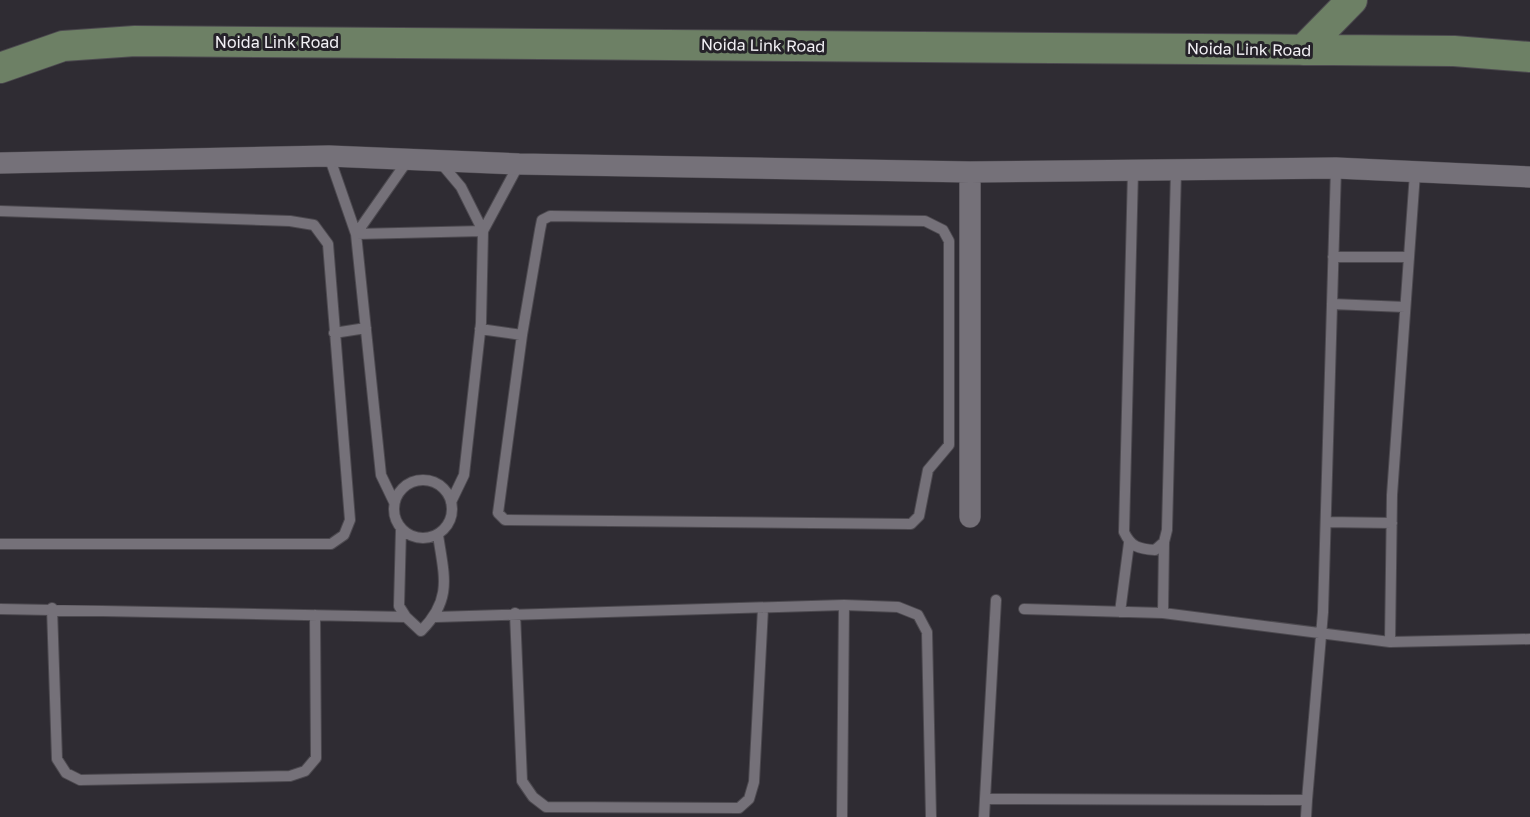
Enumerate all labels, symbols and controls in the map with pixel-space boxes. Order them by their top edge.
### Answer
street label: Noida Link Road [215,32,339,52]
street label: Noida Link Road [701,34,825,56]
street label: Noida Link Road [1187,38,1311,60]

